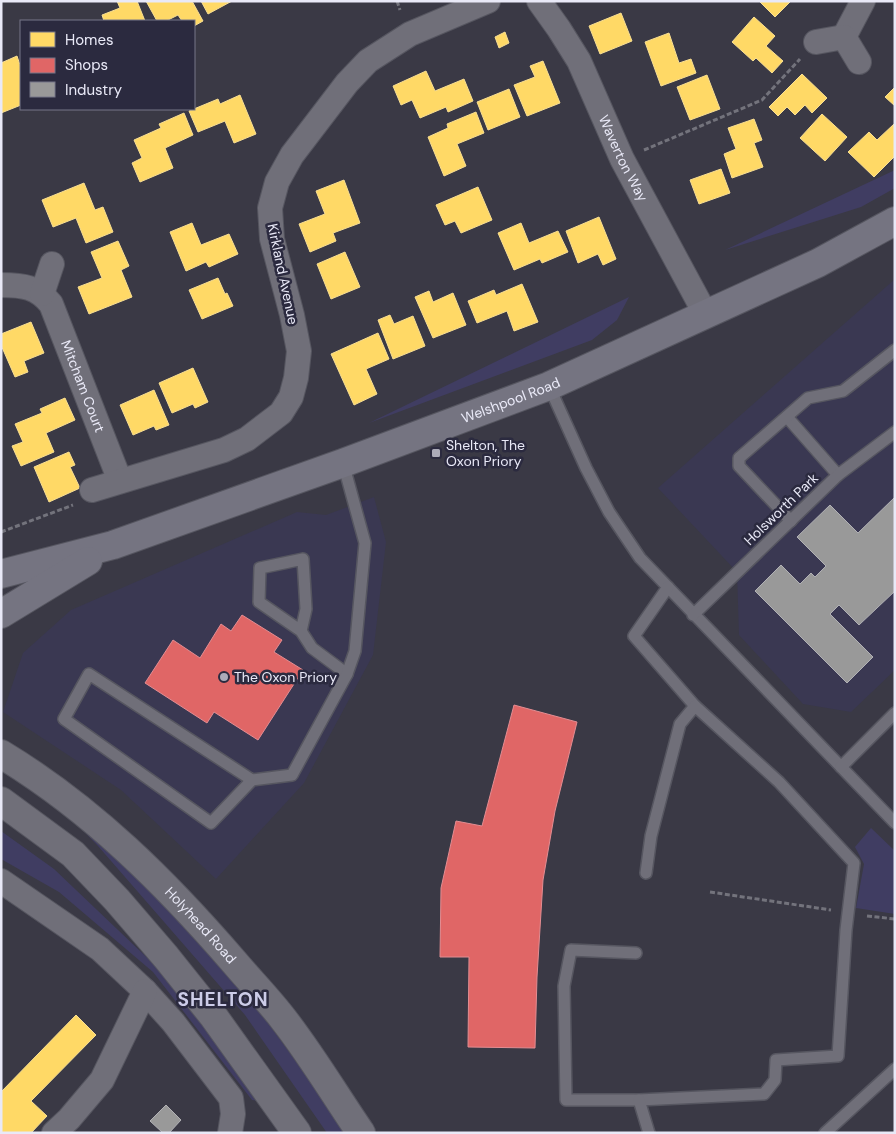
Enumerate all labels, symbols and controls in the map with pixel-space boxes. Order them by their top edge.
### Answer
legend [20,20,195,110]
text: Homes [65,30,114,50]
text: Shops [65,55,108,75]
text: Industry [65,80,123,100]
street label: Waverton Way [595,112,652,205]
street label: Kirkland Avenue [264,222,302,326]
street label: Mitcham Court [57,337,109,435]
street label: Welshpool Road [459,373,563,427]
place label: Shelton, The Oxon Priory [446,436,525,470]
marker: Shelton, The Oxon Priory [430,447,442,459]
street label: Holsworth Park [740,469,822,549]
place label: The Oxon Priory [234,668,337,686]
marker: The Oxon Priory [218,671,230,683]
street label: Holyhead Road [161,883,240,967]
district label: SHELTON [177,987,269,1012]

